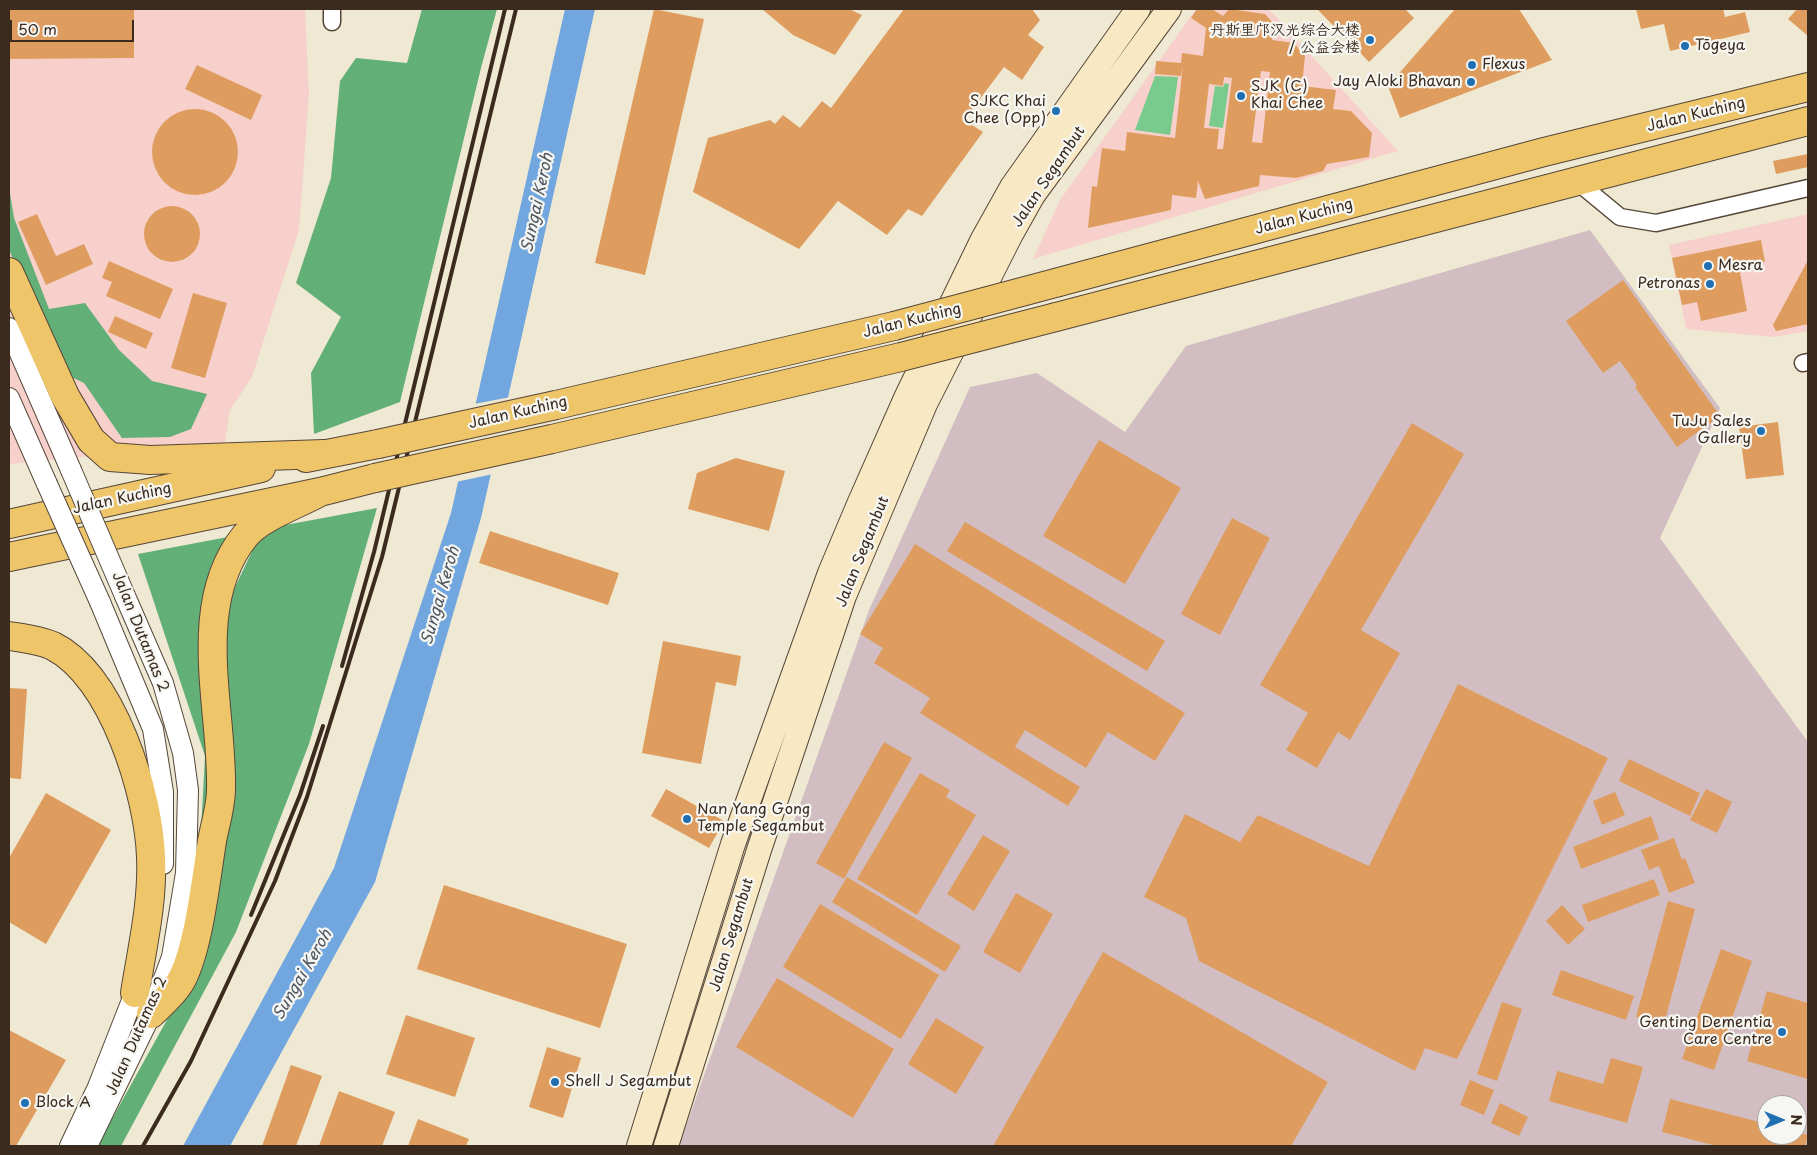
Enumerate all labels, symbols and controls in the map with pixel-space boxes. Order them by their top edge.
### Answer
scale bar [12,10,136,42]
text: 50 m [18,17,57,40]
place label: 丹斯里邝汉光综合大楼 / 公益会楼 [1210,22,1360,57]
marker: 丹斯里邝汉光综合大楼 / 公益会楼 [1364,34,1376,46]
place label: Tōgeya [1695,37,1745,55]
marker: Tōgeya [1679,40,1691,52]
place label: Flexus [1482,56,1525,74]
marker: Flexus [1466,59,1478,71]
place label: Jay Aloki Bhavan [1333,73,1461,91]
marker: Jay Aloki Bhavan [1465,76,1477,88]
place label: SJK (C) Khai Chee [1251,78,1323,113]
marker: SJK (C) Khai Chee [1235,90,1247,102]
place label: SJKC Khai Chee (Opp) [963,93,1046,128]
street label: Jalan Kuching [1645,94,1747,136]
marker: SJKC Khai Chee (Opp) [1050,105,1062,117]
street label: Jalan Segambut [1009,123,1089,231]
water label: Sungai Keroh [518,152,558,254]
street label: Jalan Kuching [1253,195,1355,239]
place label: Mesra [1718,257,1763,275]
marker: Mesra [1702,260,1714,272]
place label: Petronas [1637,275,1700,293]
marker: Petronas [1704,278,1716,290]
street label: Jalan Kuching [861,300,963,342]
street label: Jalan Kuching [467,393,569,433]
place label: TuJu Sales Gallery [1672,413,1751,448]
marker: TuJu Sales Gallery [1755,425,1767,437]
street label: Jalan Kuching [71,480,173,518]
street label: Jalan Segambut [833,494,893,610]
water label: Sungai Keroh [418,545,464,647]
street label: Jalan Dutamas 2 [108,569,172,695]
place label: Nan Yang Gong Temple Segambut [697,801,824,836]
marker: Nan Yang Gong Temple Segambut [681,813,693,825]
street label: Jalan Segambut [706,876,758,994]
water label: Sungai Keroh [269,926,337,1024]
street label: Jalan Dutamas 2 [103,974,171,1098]
place label: Genting Dementia Care Centre [1639,1014,1772,1049]
marker: Genting Dementia Care Centre [1776,1026,1788,1038]
place label: Shell J Segambut [565,1073,691,1091]
marker: Shell J Segambut [549,1076,561,1088]
place label: Block A [35,1094,91,1112]
north arrow [1757,1095,1807,1145]
marker: Block A [19,1097,31,1109]
text: N [1786,1114,1807,1126]

